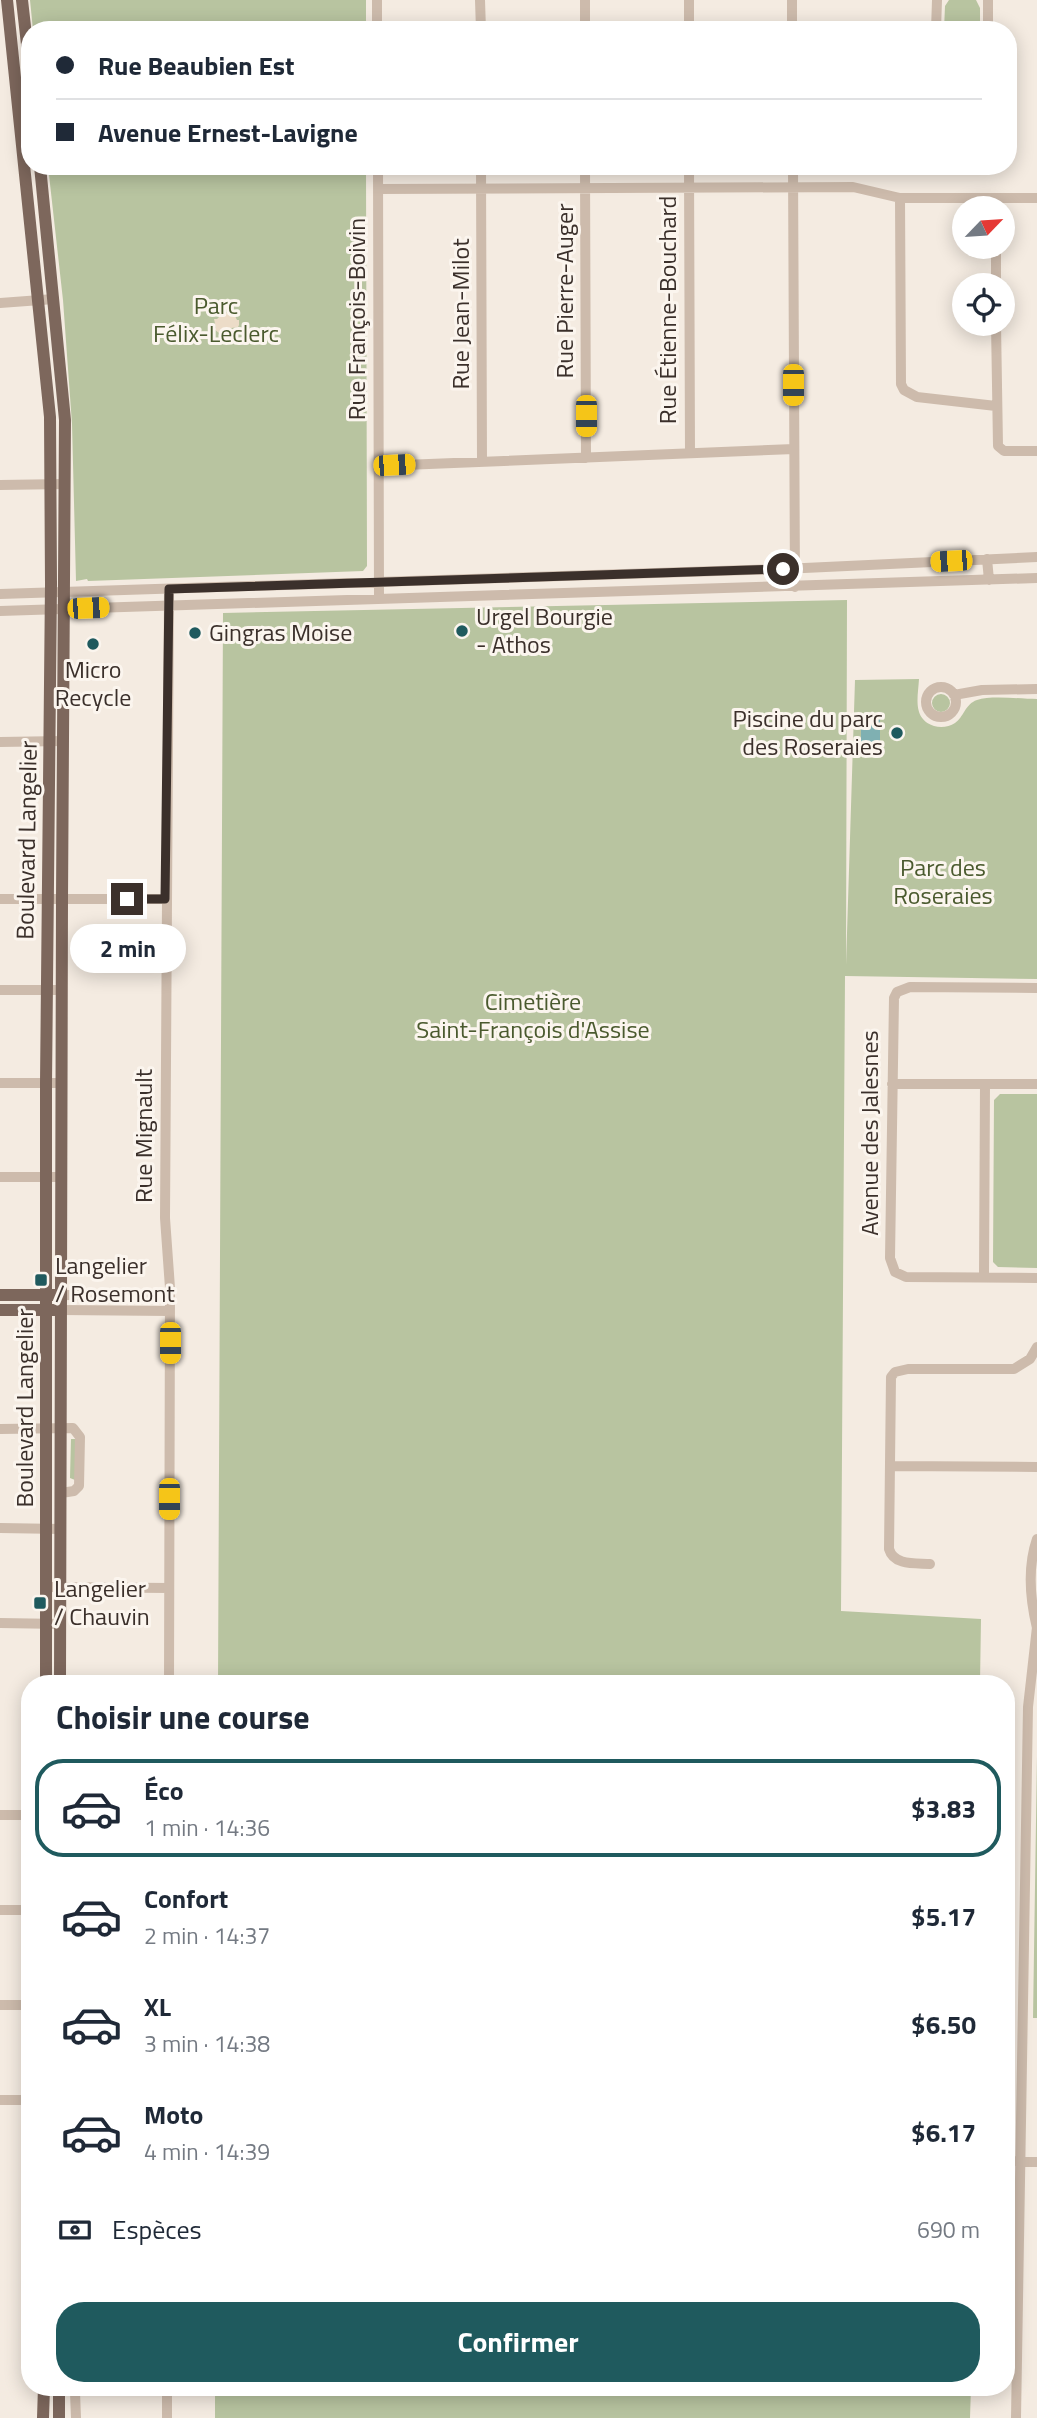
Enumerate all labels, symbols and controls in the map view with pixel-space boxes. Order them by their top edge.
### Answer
text: Rue Beaubien Est [98,46,295,85]
text: Avenue Ernest-Lavigne [98,113,358,152]
street label: Rue Étienne-Bouchard [649,196,685,424]
north arrow [952,196,1015,259]
map controls [952,196,1015,336]
street label: Rue Pierre-Auger [546,203,582,379]
street label: Rue François-Boivin [338,218,374,420]
street label: Rue Jean-Milot [442,238,478,390]
button: locate [952,273,1015,336]
park label: Parc Félix-Leclerc [153,287,279,351]
car [783,364,804,406]
car [576,395,597,437]
car [373,453,416,477]
car [930,549,973,573]
route start [767,553,799,585]
car [67,597,110,619]
place label: Urgel Bourgie - Athos [476,598,613,662]
place label: Gingras Moise [209,614,352,650]
marker: Urgel Bourgie - Athos [454,623,470,639]
marker: Gingras Moise [187,625,203,641]
marker: Micro Recycle [85,636,101,652]
place label: Micro Recycle [55,651,131,715]
place label: Piscine du parc des Roseraies [732,700,883,764]
marker: Piscine du parc des Roseraies [889,725,905,741]
street label: Boulevard Langelier [6,740,46,940]
park label: Parc des Roseraies [893,849,993,913]
route end [111,883,143,915]
callout: 2 min [69,923,185,972]
text: 2 min [100,931,156,966]
park label: Cimetière Saint-François d'Assise [416,983,650,1047]
street label: Avenue des Jalesnes [851,1030,887,1236]
street label: Rue Mignault [125,1068,161,1203]
place label: Langelier / Rosemont [55,1247,175,1311]
marker: Langelier / Rosemont [33,1272,49,1288]
street label: Boulevard Langelier [6,1308,42,1508]
car [160,1322,181,1364]
car [159,1478,180,1520]
place label: Langelier / Chauvin [54,1570,150,1634]
marker: Langelier / Chauvin [32,1595,48,1611]
text: Choisir une course [56,1693,310,1741]
text: Éco [144,1771,184,1810]
icon: car [60,1777,123,1840]
text: $3.83 [911,1789,976,1828]
text: 1 min · 14:36 [144,1810,270,1845]
text: Confort [144,1879,228,1918]
icon: car [60,1885,123,1948]
text: $5.17 [911,1897,976,1936]
text: 2 min · 14:37 [144,1918,270,1953]
text: XL [144,1987,171,2026]
icon: car [60,1993,123,2056]
text: $6.50 [911,2005,976,2044]
text: 3 min · 14:38 [144,2026,270,2061]
text: Moto [144,2095,203,2134]
icon: car [60,2101,123,2164]
text: $6.17 [911,2113,976,2152]
text: 4 min · 14:39 [144,2134,270,2169]
text: Espèces [112,2210,202,2249]
icon: cash [56,2211,94,2249]
text: 690 m [917,2212,980,2247]
button: Confirmer [56,2302,980,2382]

